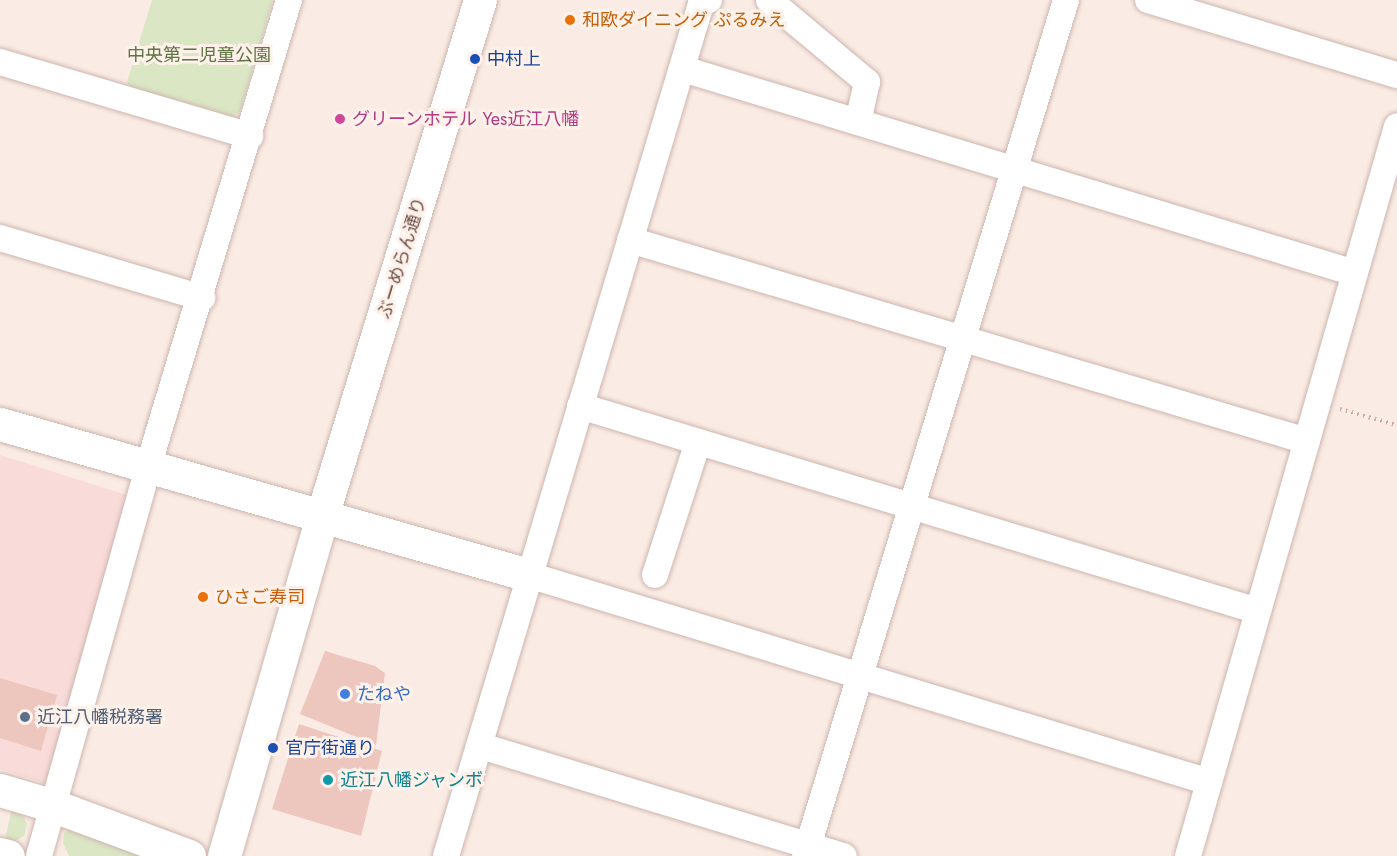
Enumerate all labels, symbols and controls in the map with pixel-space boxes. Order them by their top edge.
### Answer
place label: 和欧ダイニング ぷるみえ [582,9,785,31]
marker: 和欧ダイニング ぷるみえ [563,13,577,27]
park label: 中央第二児童公園 [127,44,271,66]
place label: 中村上 [487,48,541,70]
marker: 中村上 [468,52,482,66]
place label: グリーンホテル Yes近江八幡 [352,108,580,130]
marker: グリーンホテル Yes近江八幡 [333,112,347,126]
street label: ぶーめらん通り [373,195,431,321]
place label: ひさご寿司 [215,586,305,608]
marker: ひさご寿司 [196,590,210,604]
place label: たねや [357,683,411,705]
marker: たねや [338,687,352,701]
place label: 近江八幡税務署 [37,706,163,728]
marker: 近江八幡税務署 [18,710,32,724]
place label: 官庁街通り [285,737,375,759]
marker: 官庁街通り [266,741,280,755]
place label: 近江八幡ジャンボ [340,769,484,791]
marker: 近江八幡ジャンボ [321,773,335,787]

